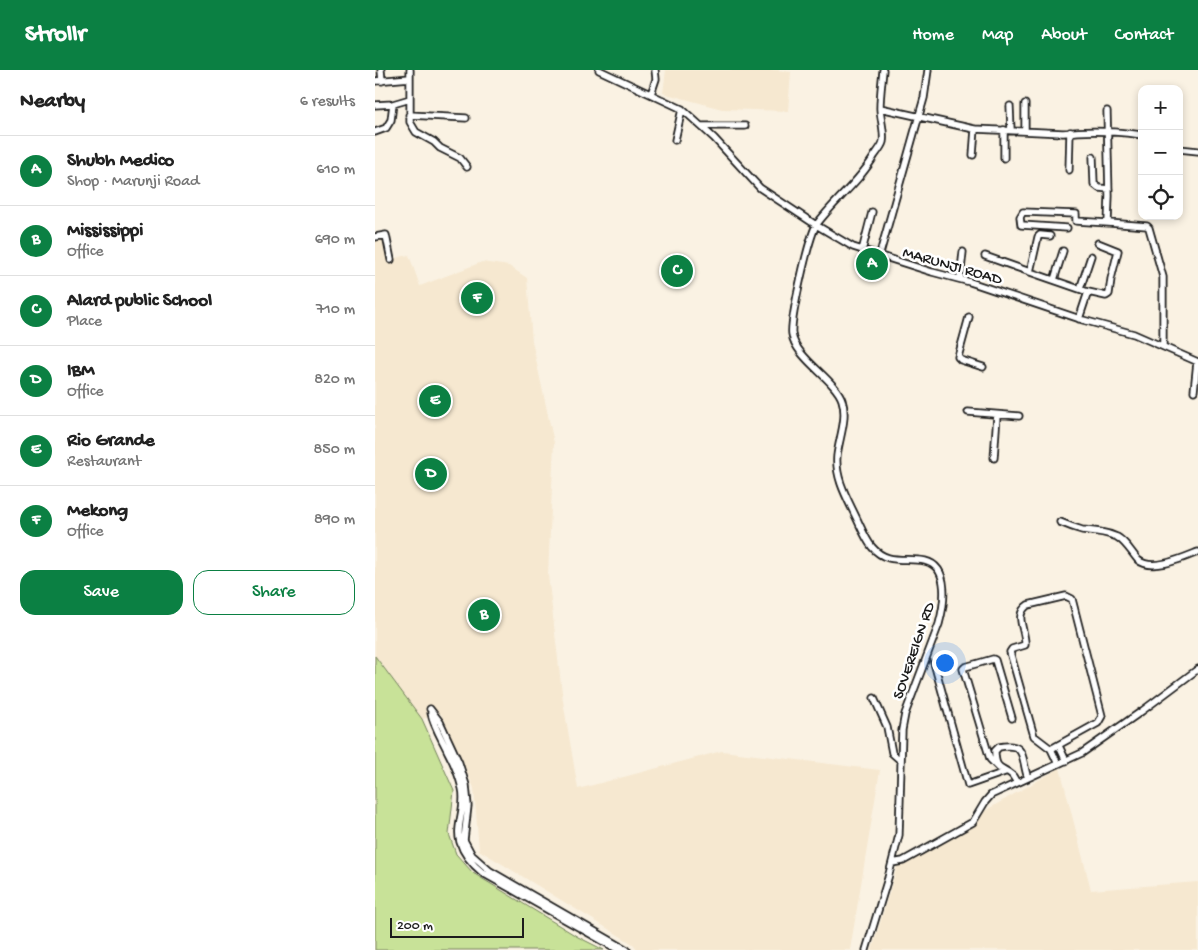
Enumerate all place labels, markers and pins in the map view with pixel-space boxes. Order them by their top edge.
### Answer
pin: A [856,245,888,283]
pin: C [661,252,693,290]
pin: F [461,279,493,317]
pin: E [419,382,451,420]
pin: D [415,455,447,493]
pin: B [468,596,500,634]

